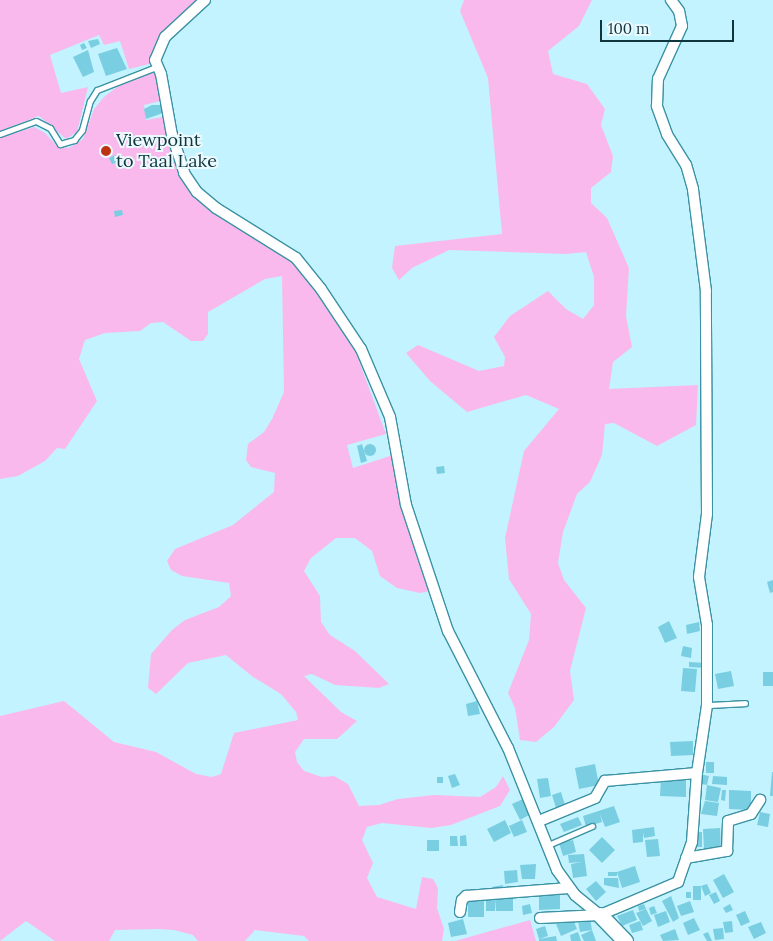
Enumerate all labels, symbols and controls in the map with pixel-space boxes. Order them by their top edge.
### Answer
scale bar [603,10,737,42]
text: 100 m [608,19,649,38]
place label: Viewpoint to Taal Lake [116,130,217,172]
marker: Viewpoint to Taal Lake [100,145,112,157]

